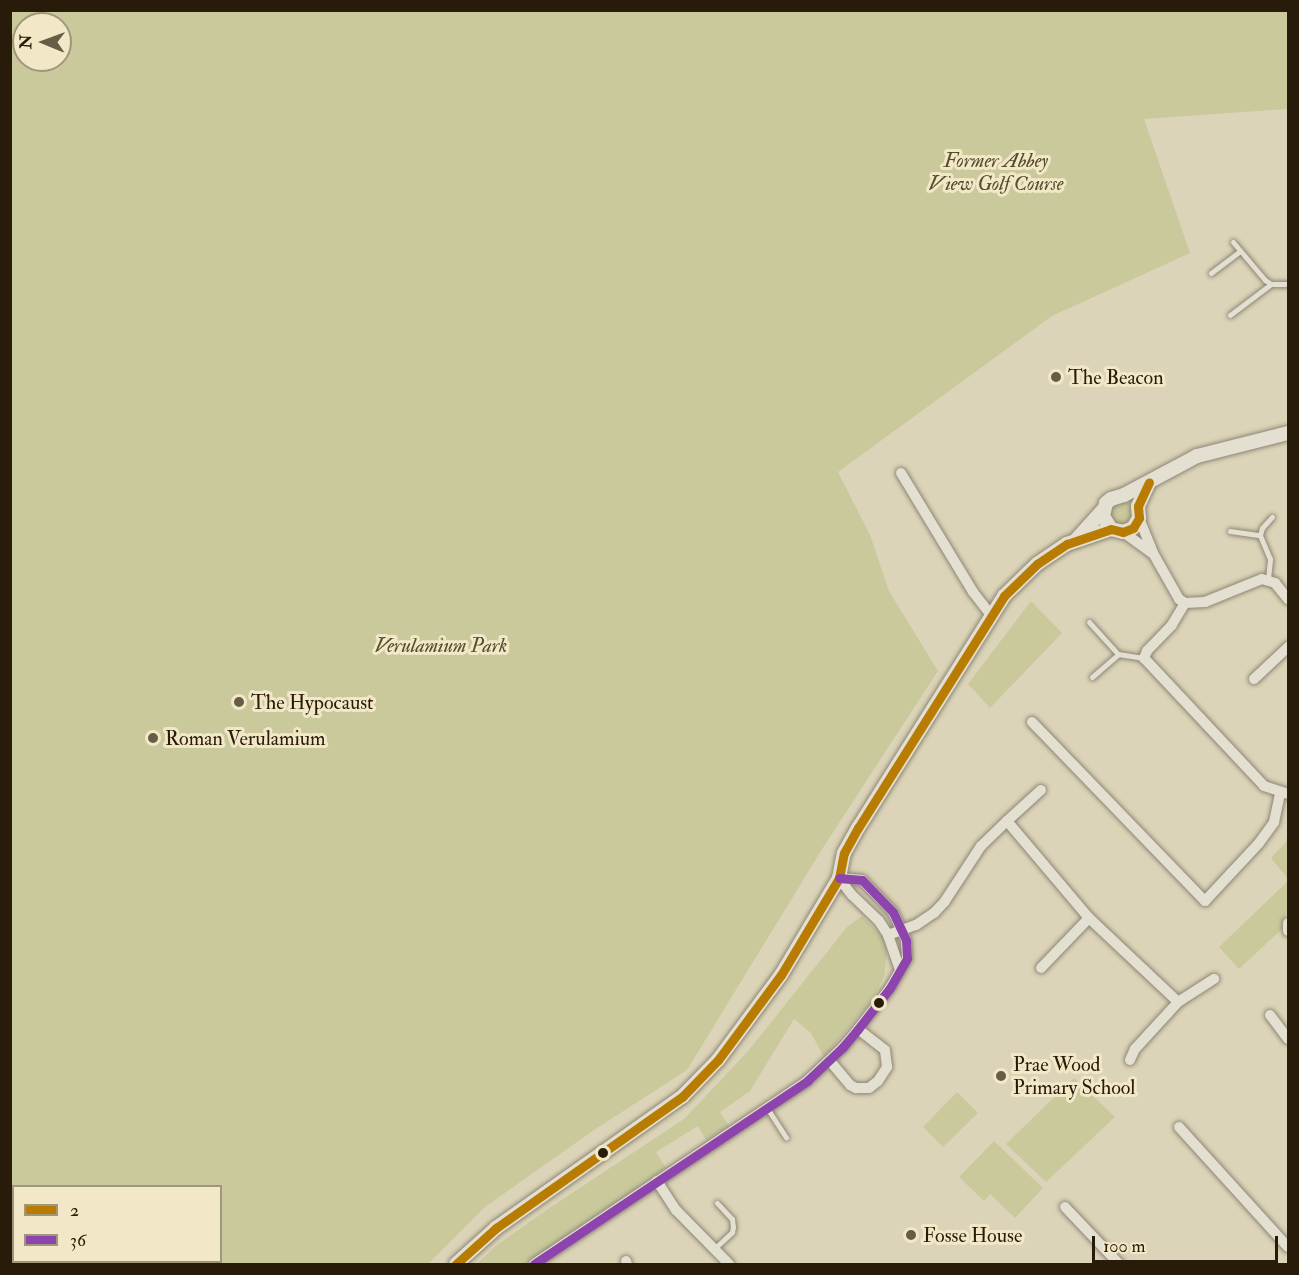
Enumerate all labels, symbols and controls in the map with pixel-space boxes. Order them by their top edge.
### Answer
north arrow [12,12,72,72]
text: N [16,34,36,49]
park label: Former Abbey View Golf Course [929,148,1063,195]
place label: The Beacon [1068,365,1164,389]
marker: The Beacon [1049,370,1063,384]
park label: Verulamium Park [375,633,507,657]
place label: The Hypocaust [251,690,374,714]
marker: The Hypocaust [232,695,246,709]
place label: Roman Verulamium [165,726,326,750]
marker: Roman Verulamium [146,731,160,745]
unlabelled marker [873,997,885,1009]
place label: Prae Wood Primary School [1013,1052,1135,1099]
marker: Prae Wood Primary School [994,1069,1008,1083]
unlabelled marker [597,1147,609,1159]
legend [12,1185,222,1263]
text: 2 [70,1199,79,1222]
place label: Fosse House [923,1223,1022,1247]
scale bar [1095,1224,1281,1262]
marker: Fosse House [904,1228,918,1242]
text: 36 [70,1229,86,1252]
text: 100 m [1103,1235,1146,1258]

